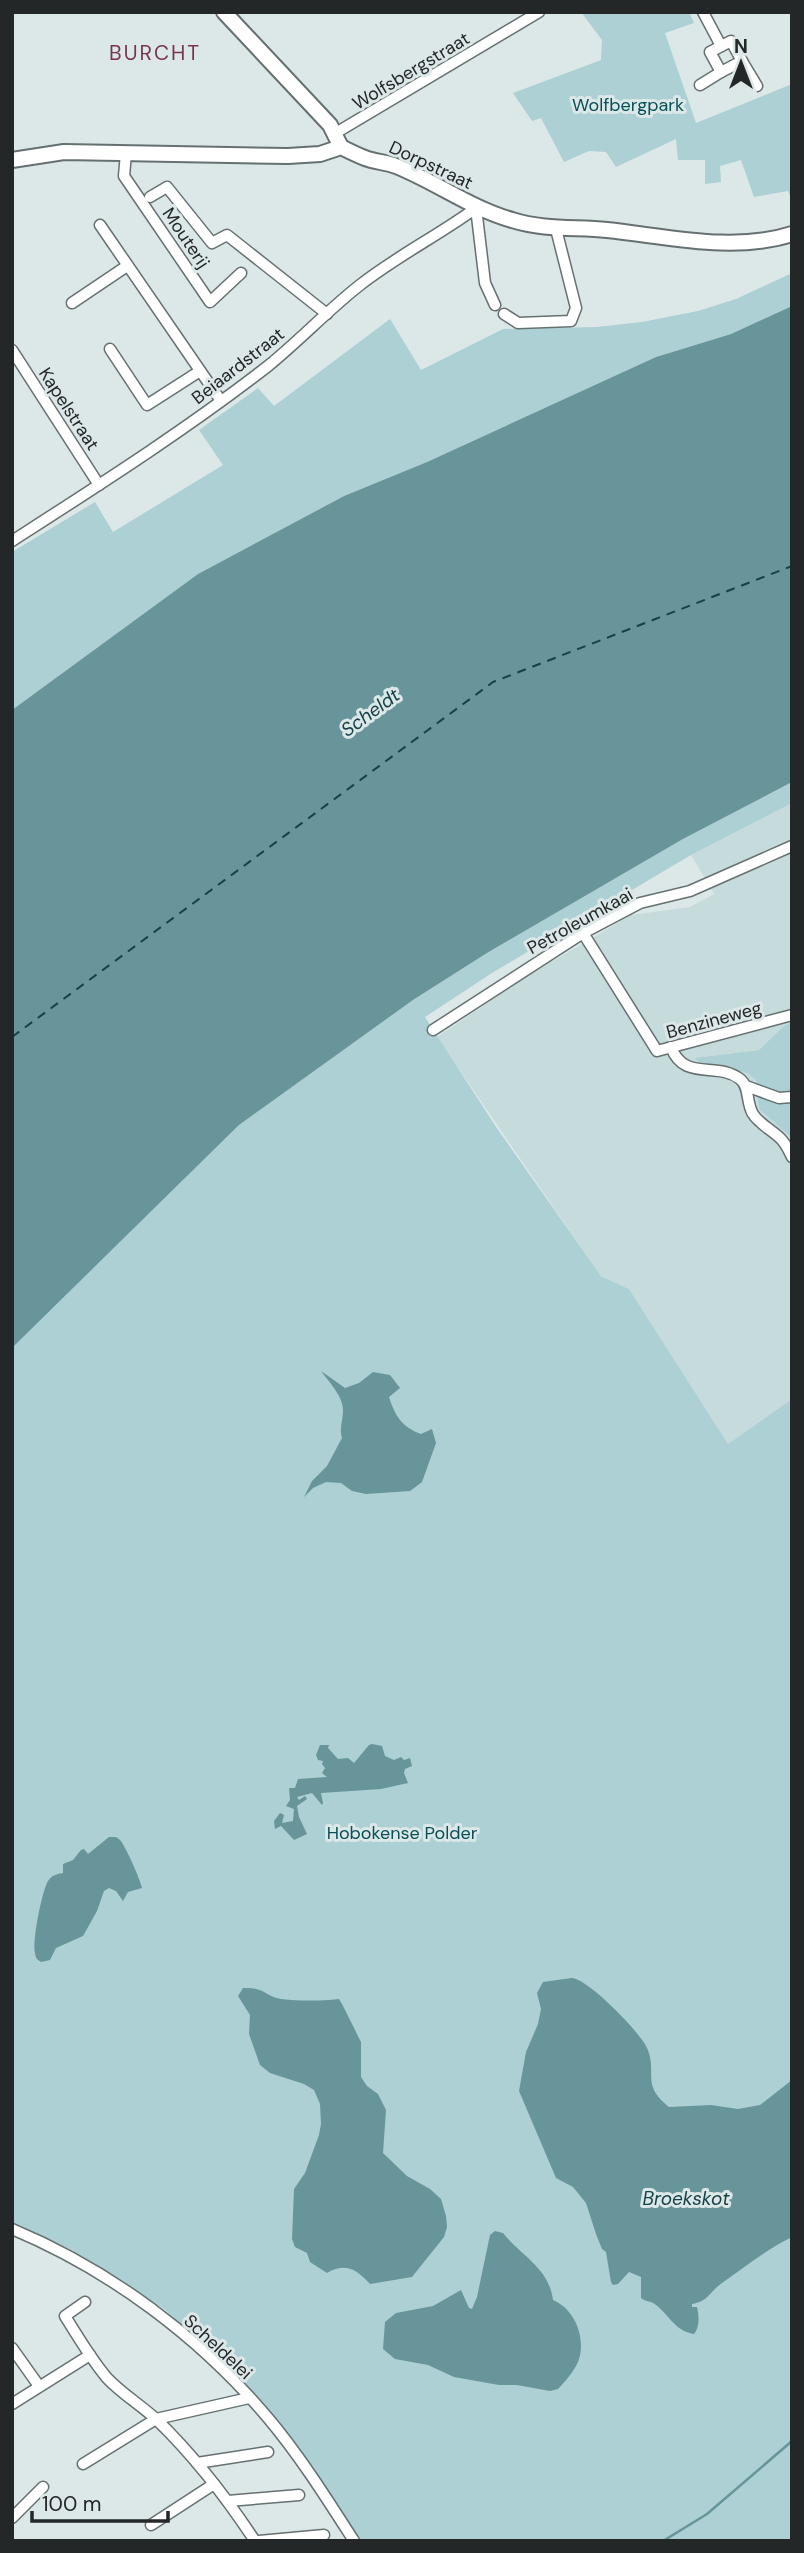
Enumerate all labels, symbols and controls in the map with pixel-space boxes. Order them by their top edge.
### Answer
street label: Wolfsbergstraat [348,27,474,115]
north arrow [706,28,776,98]
text: N [734,34,748,59]
district label: BURCHT [109,39,201,67]
park label: Wolfbergpark [572,93,684,117]
street label: Dorpstraat [385,135,477,195]
street label: Mouterij [157,203,215,273]
street label: Beiaardstraat [187,322,289,410]
street label: Kapelstraat [33,363,105,455]
water label: Scheldt [336,682,405,742]
street label: Petroleumkaai [523,882,637,960]
street label: Benzineweg [664,996,764,1044]
park label: Hobokense Polder [327,1821,478,1845]
water label: Broekskot [643,2186,730,2211]
street label: Scheldelei [179,2309,257,2385]
scale bar [32,2480,168,2524]
text: 100 m [42,2490,102,2518]

